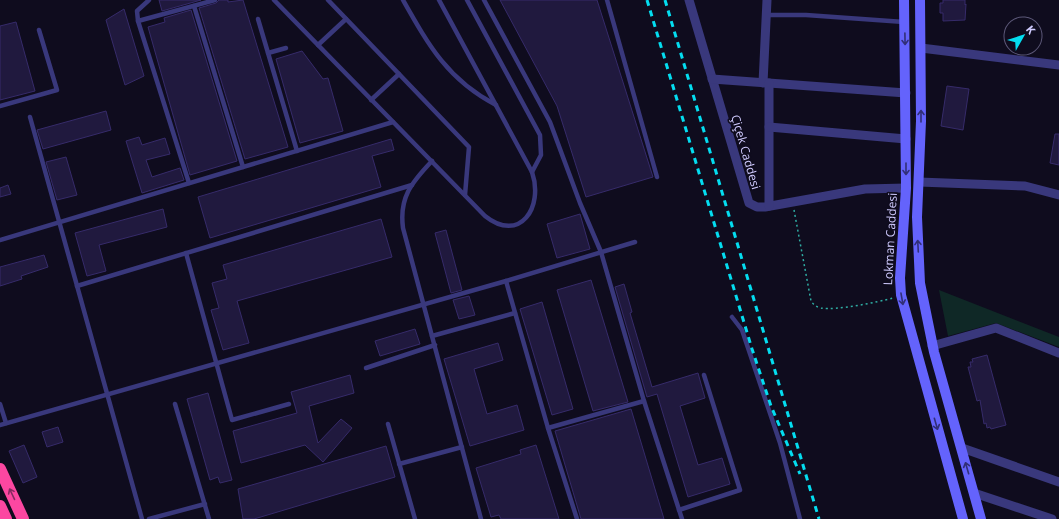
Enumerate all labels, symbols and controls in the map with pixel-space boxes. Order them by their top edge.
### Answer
north arrow [1003,16,1043,56]
text: K [1023,22,1040,37]
one-way arrow [901,32,909,45]
one-way arrow [917,110,925,123]
street label: Çiçek Caddesi [727,113,765,191]
one-way arrow [902,162,910,175]
street label: Lokman Caddesi [879,192,901,286]
one-way arrow [914,240,921,253]
one-way arrow [898,292,906,305]
one-way arrow [933,417,941,430]
one-way arrow [963,462,970,475]
one-way arrow [8,488,15,500]

